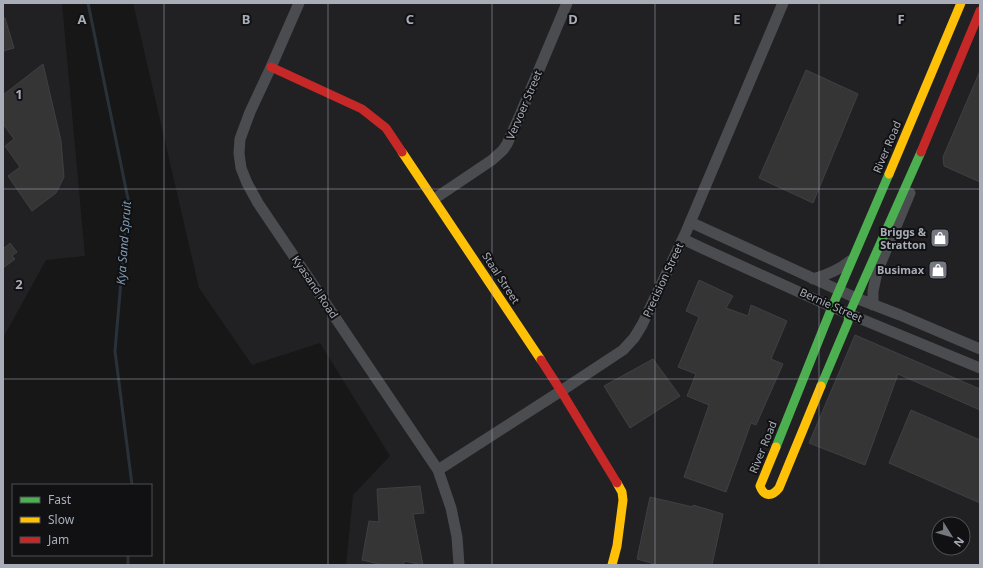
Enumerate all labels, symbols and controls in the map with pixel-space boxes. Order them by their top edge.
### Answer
text: A [78,10,87,28]
text: B [242,10,250,28]
text: C [406,10,414,28]
text: D [568,10,578,28]
text: E [733,10,741,28]
text: F [897,10,905,28]
street label: Vervoer Street [502,68,545,142]
text: 1 [15,85,23,103]
street label: River Road [869,118,904,175]
water label: Kya Sand Spruit [112,199,135,285]
place label: Briggs & Stratton [880,224,927,252]
shop icon: Briggs & Stratton [929,227,951,249]
street label: Precision Street [639,240,686,319]
street label: Staal Street [479,249,524,306]
street label: Kyasand Road [289,252,342,321]
shop icon: Busimax [927,259,949,281]
place label: Busimax [877,262,925,277]
text: 2 [15,275,23,293]
street label: Bernie Street [797,284,865,325]
street label: River Road [745,418,780,475]
legend [12,484,152,556]
text: Fast [48,491,72,508]
text: Slow [48,511,75,528]
north arrow [931,516,971,556]
text: Jam [47,531,69,548]
text: N [951,534,968,550]

